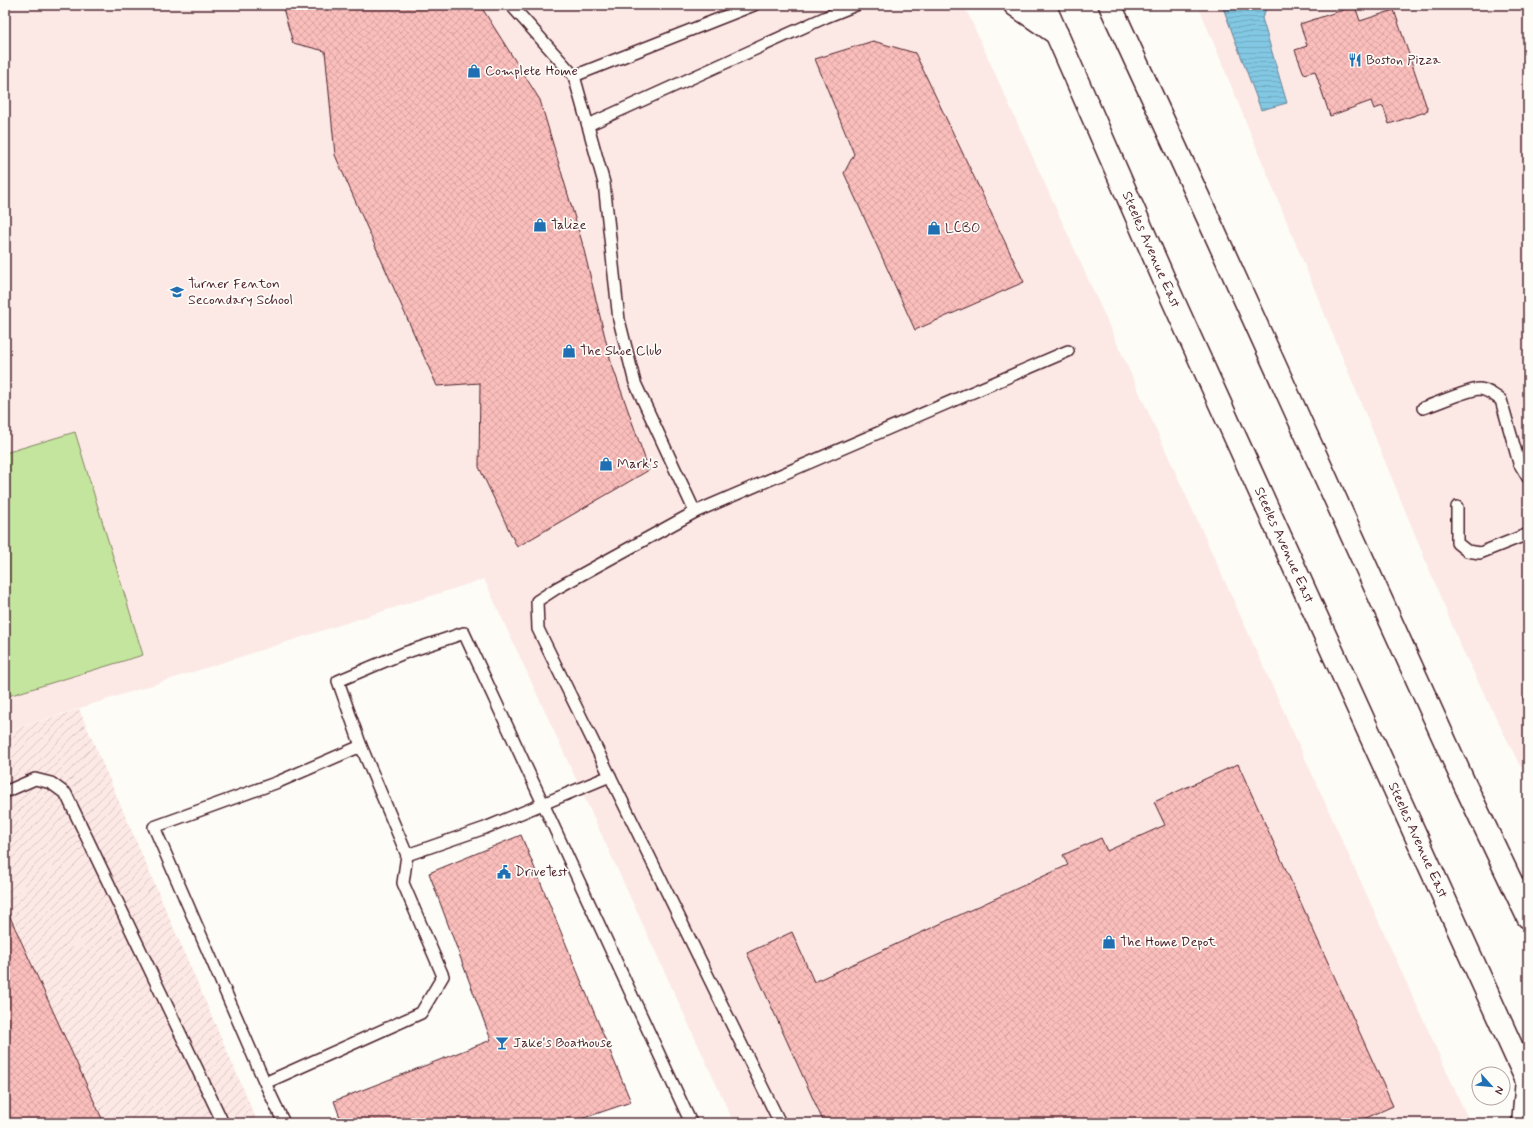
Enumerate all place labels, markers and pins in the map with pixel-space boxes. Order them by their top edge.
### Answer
place label: Boston Pizza [1366,51,1441,69]
restaurant icon: Boston Pizza [1347,52,1363,68]
place label: Complete Home [485,62,578,80]
shop icon: Complete Home [466,63,482,79]
place label: Talize [551,216,586,234]
shop icon: Talize [532,217,548,233]
place label: LCBO [945,219,981,237]
shop icon: LCBO [926,220,942,236]
place label: Turner Fenton Secondary School [188,275,293,309]
school or university icon: Turner Fenton Secondary School [169,284,185,300]
place label: The Shoe Club [580,342,662,360]
shop icon: The Shoe Club [561,343,577,359]
place label: Mark's [617,455,658,473]
shop icon: Mark's [598,456,614,472]
place label: DriveTest [515,863,568,881]
public building icon: DriveTest [496,864,512,880]
place label: The Home Depot [1120,933,1217,951]
shop icon: The Home Depot [1101,934,1117,950]
place label: Jake's Boathouse [513,1034,613,1052]
bar icon: Jake's Boathouse [494,1035,510,1051]

